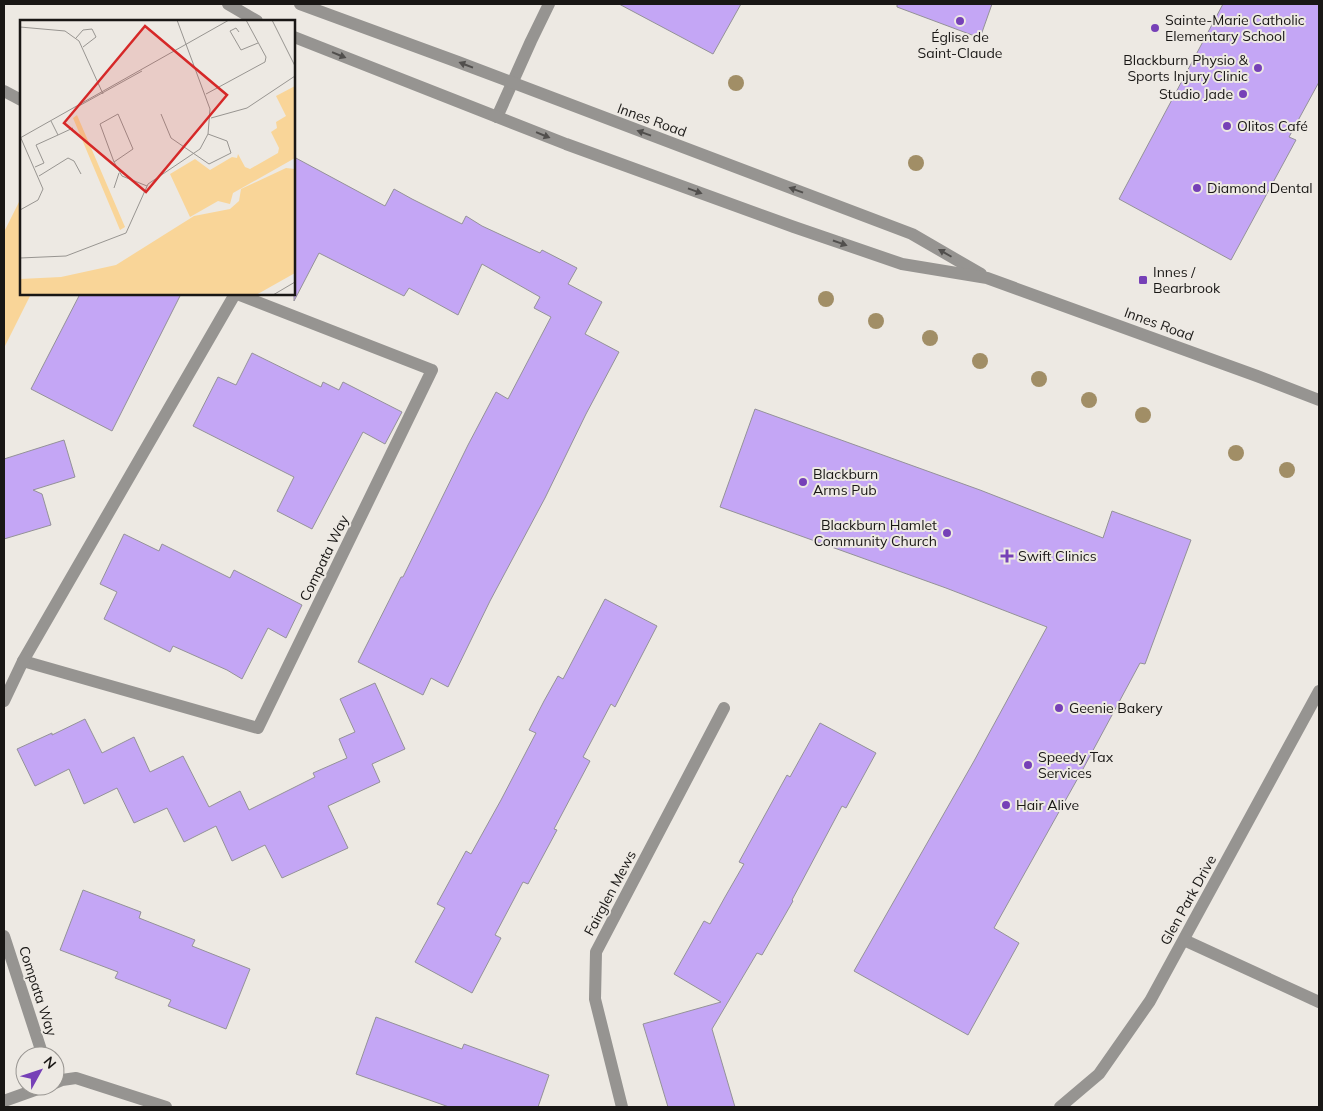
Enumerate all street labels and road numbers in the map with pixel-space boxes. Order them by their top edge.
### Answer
street label: Innes Road [615,99,689,141]
street label: Innes Road [1122,303,1196,345]
street label: Compata Way [295,511,353,604]
street label: Fairglen Mews [580,847,640,939]
street label: Glen Park Drive [1156,852,1220,948]
street label: Compata Way [15,944,61,1039]

